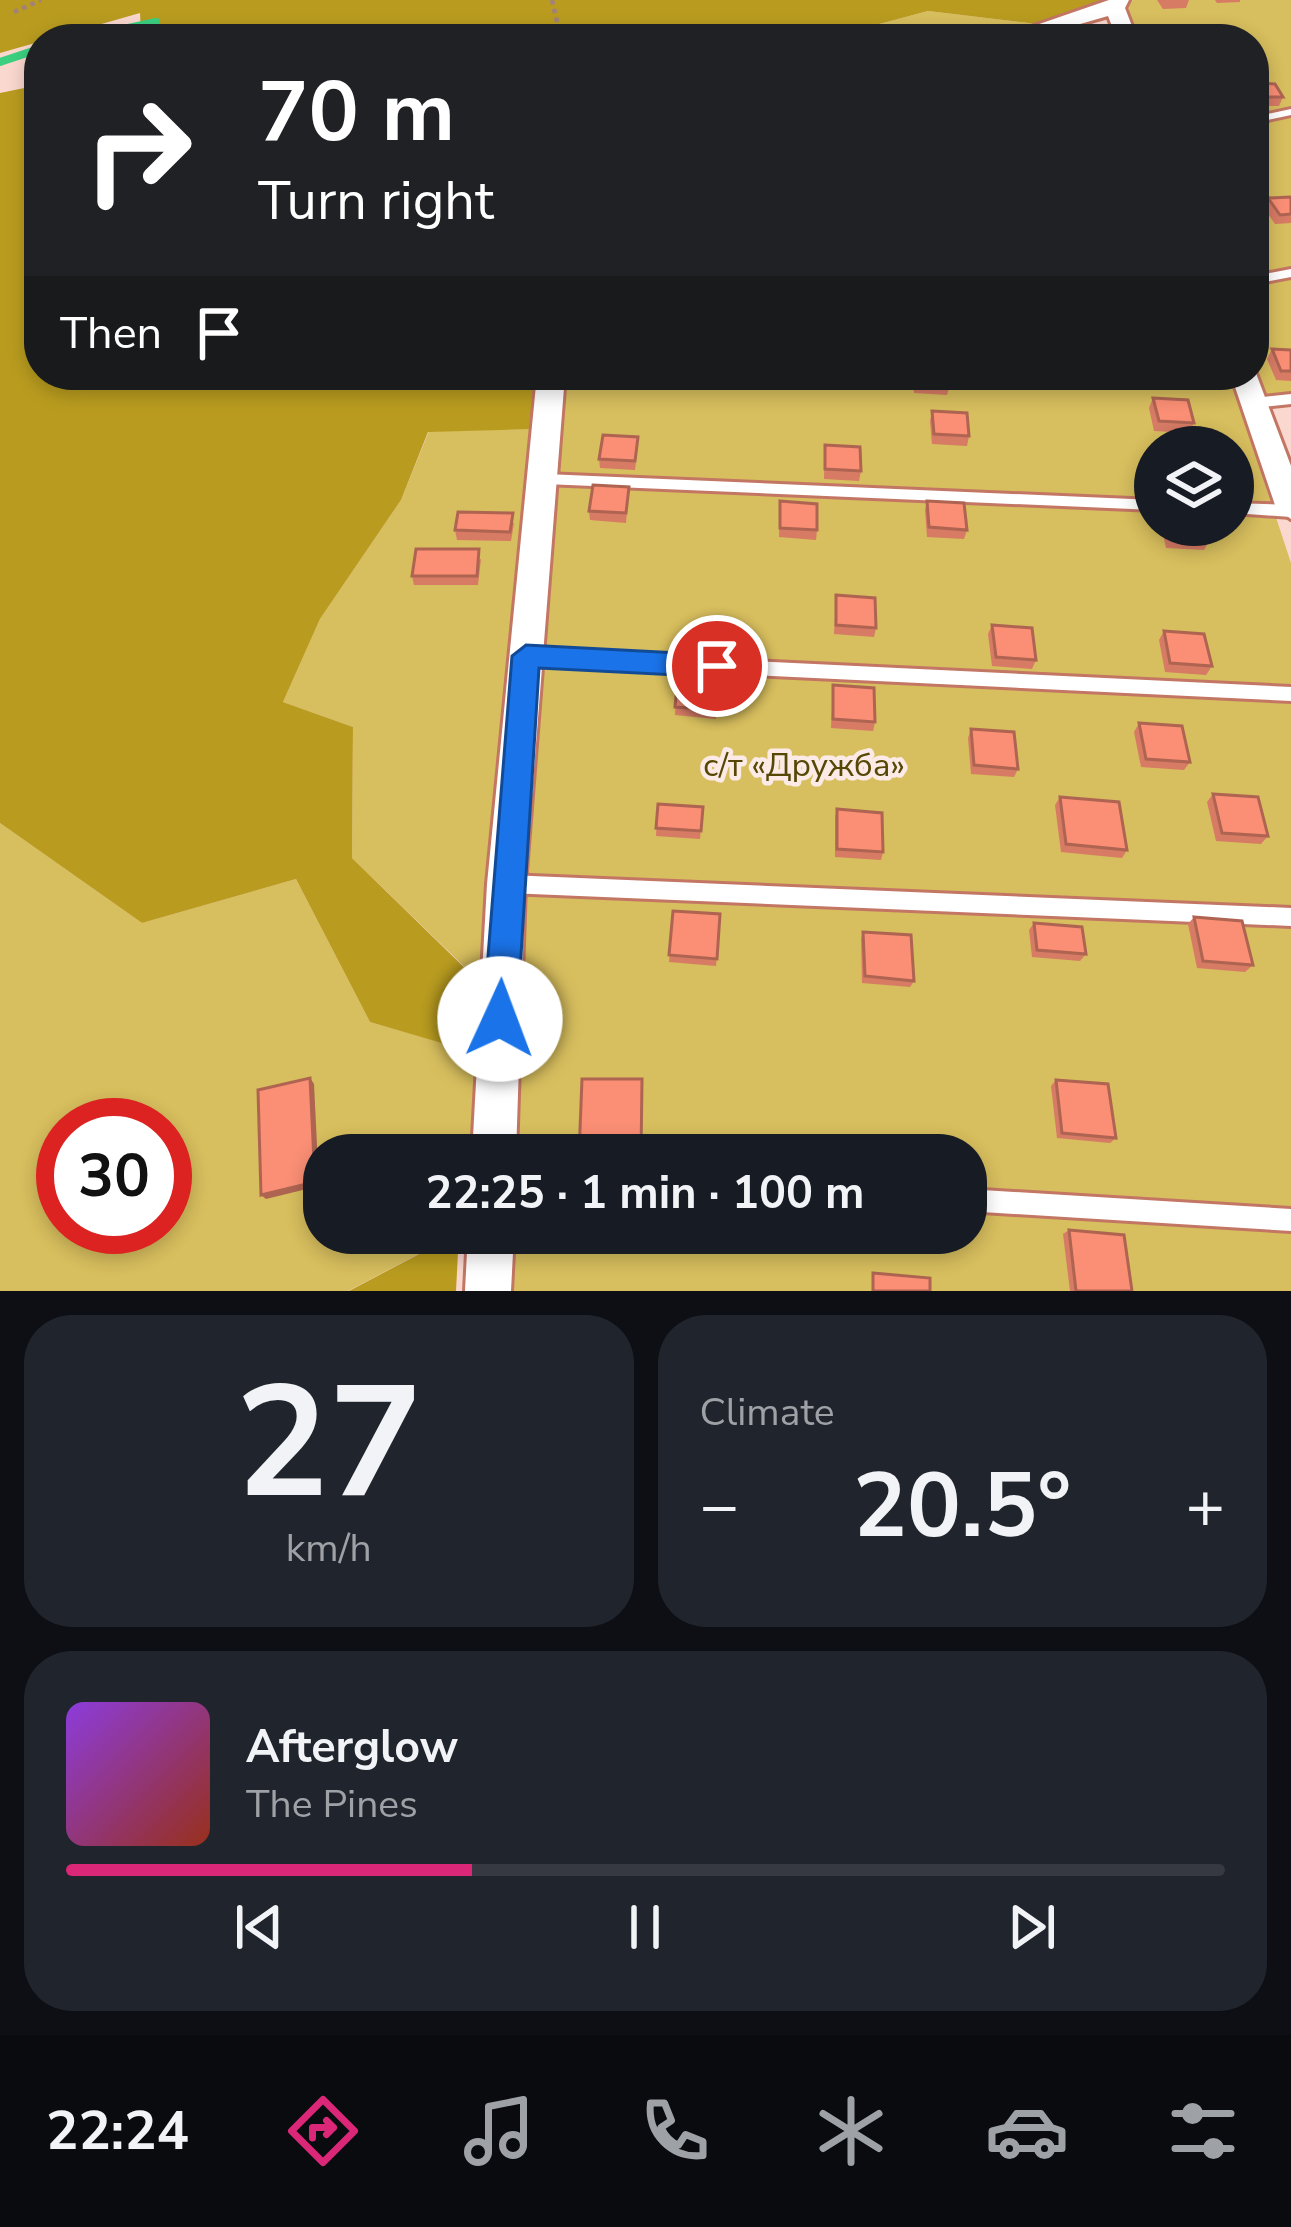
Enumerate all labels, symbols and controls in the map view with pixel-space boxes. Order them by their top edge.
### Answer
text: 70 m [258,55,455,170]
icon: right [60,72,216,228]
text: Turn right [258,164,494,238]
icon: arrive [186,300,252,366]
text: Then [60,303,162,364]
map controls [1134,426,1254,546]
button: layers [1134,426,1254,546]
pin [666,615,768,717]
icon: arrive [684,633,750,699]
park label: с/т «Дружба» [703,743,905,788]
position arrow [437,956,563,1082]
speed limit sign: 30 [36,1098,192,1254]
text: 22:25 · 1 min · 100 m [425,1163,865,1224]
text: 27 [235,1337,422,1550]
text: Climate [700,1386,835,1439]
text: 20.5° [853,1445,1071,1568]
text: − [700,1461,739,1551]
text: + [1185,1461,1225,1551]
text: km/h [286,1522,372,1575]
text: Afterglow [246,1717,458,1778]
text: The Pines [246,1778,418,1831]
icon: previous [226,1894,292,1960]
icon: pause [612,1894,678,1960]
icon: next [999,1894,1065,1960]
icon: directions [281,2089,365,2173]
icon: music [457,2089,541,2173]
icon: phone [633,2089,717,2173]
icon: climate [809,2089,893,2173]
icon: car [985,2089,1069,2173]
icon: filters [1161,2089,1245,2173]
text: 22:24 [46,2094,189,2168]

